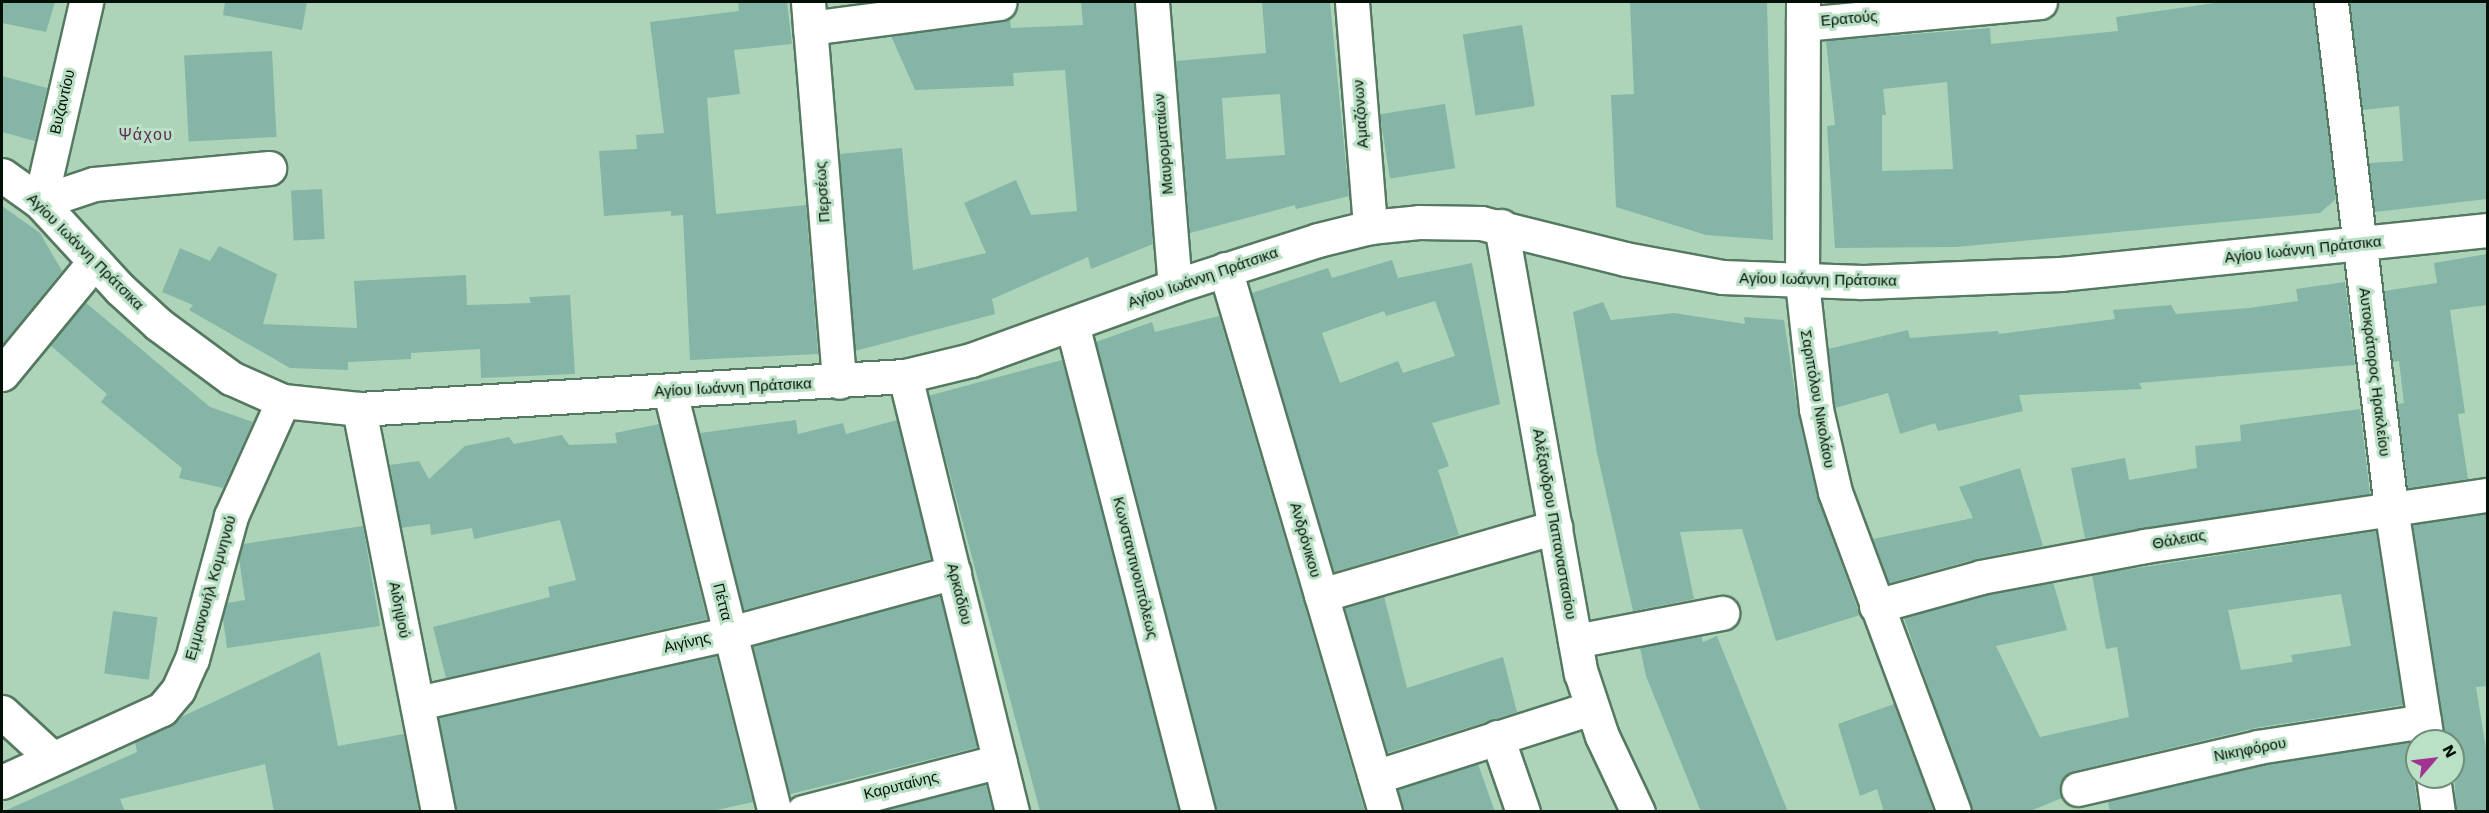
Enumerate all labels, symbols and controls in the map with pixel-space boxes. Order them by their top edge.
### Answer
street label: Ερατούς [1820,8,1878,30]
street label: Βυζαντίου [47,68,79,136]
street label: Αμαζόνων [1350,79,1372,149]
street label: Μαυροματαίων [1151,93,1177,195]
district label: Ψάχου [118,125,174,145]
street label: Περσέως [812,161,834,223]
street label: Αγίου Ιωάννη Πράτσικα [23,190,147,314]
street label: Αγίου Ιωάννη Πράτσικα [2224,233,2382,267]
street label: Αγίου Ιωάννη Πράτσικα [1126,244,1280,312]
street label: Αγίου Ιωάννη Πράτσικα [1739,270,1897,290]
street label: Αυτοκράτορος Ηρακλείου [2355,287,2393,457]
street label: Σαριπόλου Νικολάου [1796,329,1838,469]
street label: Αγίου Ιωάννη Πράτσικα [654,375,812,401]
street label: Αλέξανδρου Παπαναστασίου [1528,427,1580,621]
street label: Κωνσταντινουπόλεως [1109,495,1161,641]
street label: Ανδρόνικου [1286,500,1324,580]
street label: Εμμανουήλ Κομνηνού [182,514,240,662]
street label: Θάλειας [2151,526,2207,554]
street label: Αρκαδίου [943,561,975,627]
street label: Αιδηψού [385,580,413,640]
street label: Πέττα [709,581,735,623]
street label: Αιγίνης [662,629,712,657]
north arrow [2405,729,2465,789]
street label: Νικηφόρου [2212,734,2288,766]
text: N [2438,742,2461,761]
street label: Καρυταίνης [862,768,940,804]

